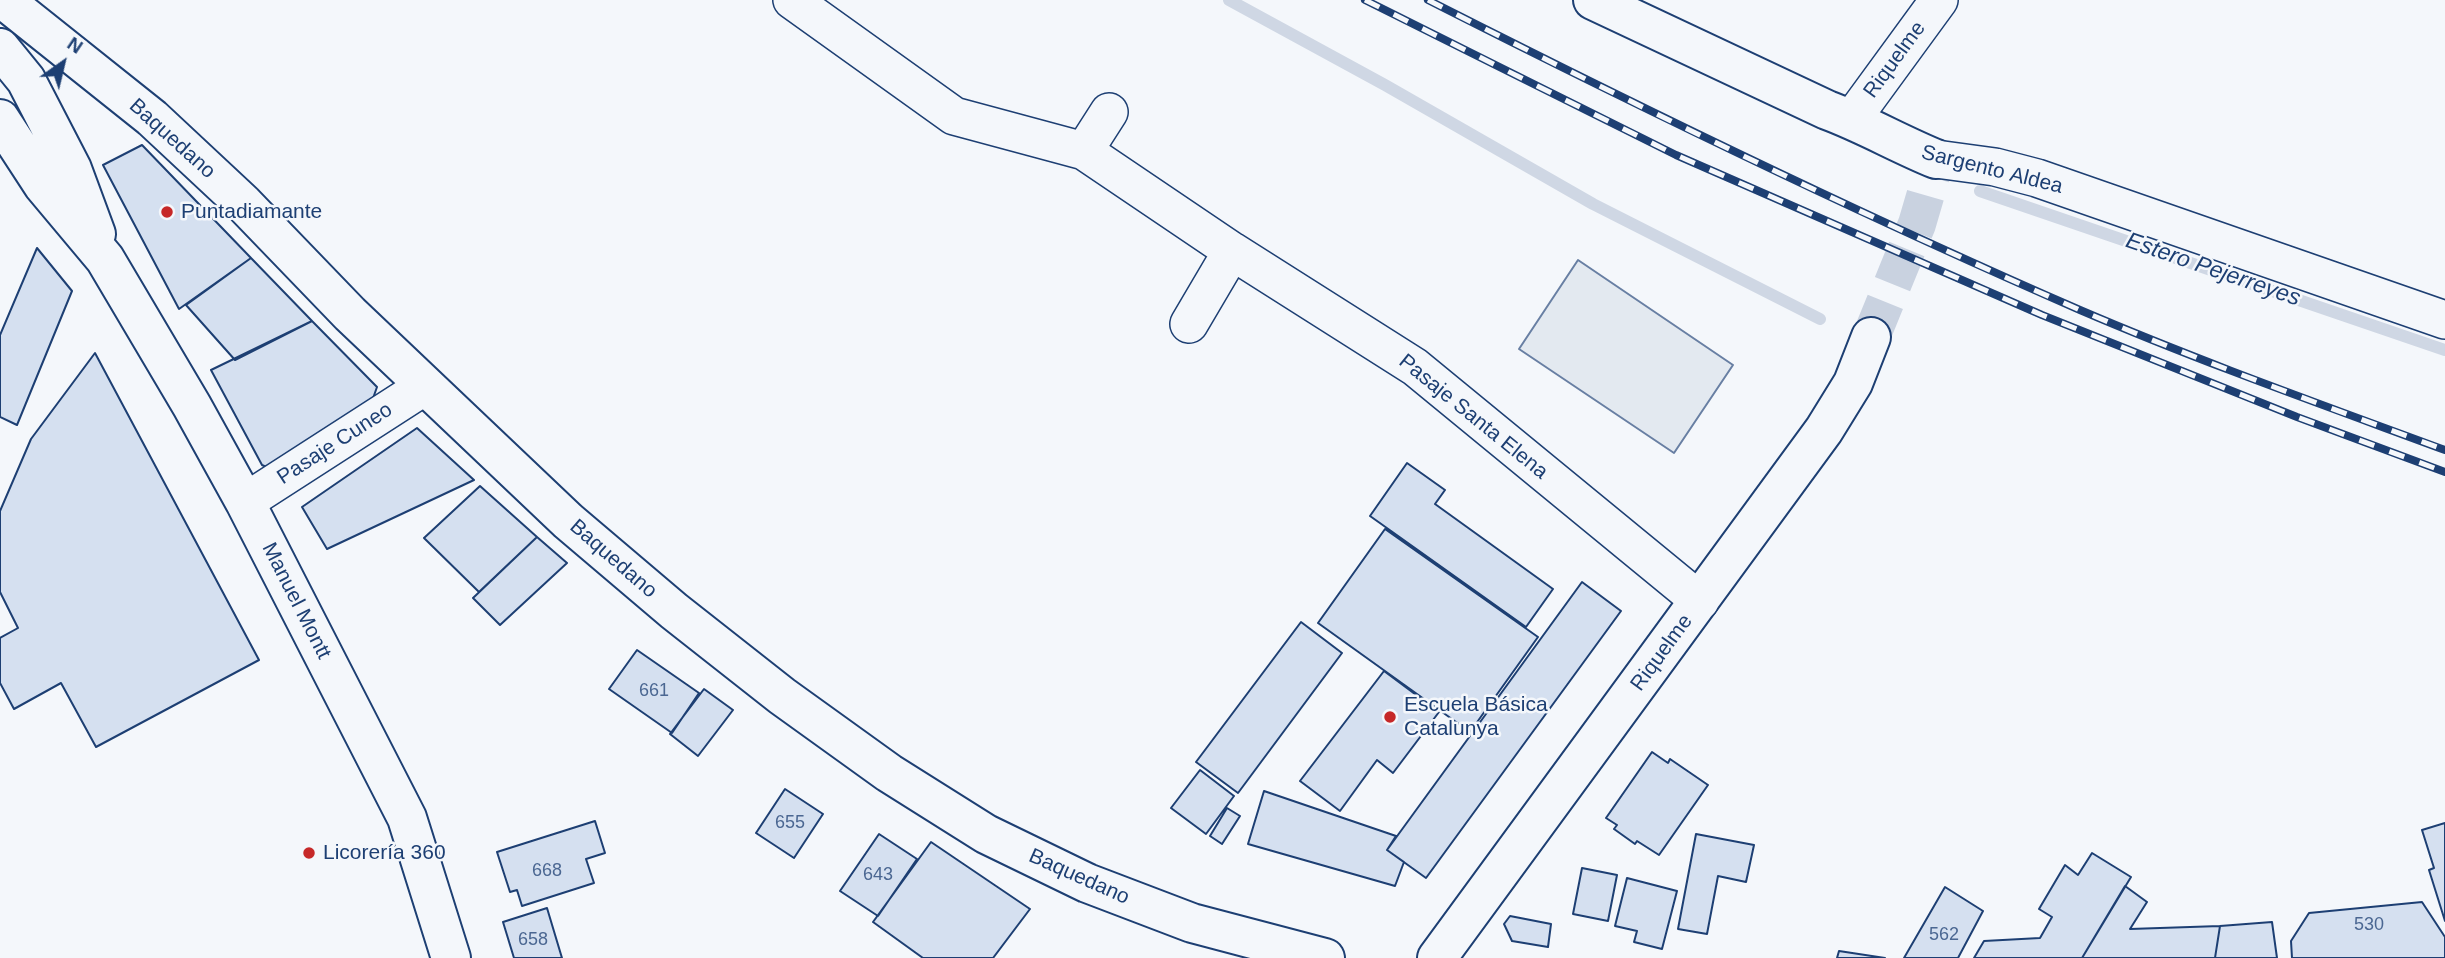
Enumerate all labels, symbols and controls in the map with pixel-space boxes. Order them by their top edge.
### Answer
street label: Riquelme [1859,17,1931,103]
north arrow [28,28,98,98]
text: N [63,33,87,58]
street label: Baquedano [124,94,220,184]
street label: Sargento Aldea [1919,140,2065,200]
place label: Puntadiamante [181,199,322,225]
marker: Puntadiamante [159,204,175,220]
water label: Estero Pejerreyes [2122,227,2304,313]
street label: Pasaje Santa Elena [1393,349,1553,485]
street label: Pasaje Cuneo [273,398,397,490]
street label: Baquedano [564,514,662,604]
street label: Manuel Montt [256,539,336,663]
street label: Riquelme [1626,610,1698,696]
house number: 661 [639,680,669,702]
place label: Escuela Básica Catalunya [1404,692,1548,742]
marker: Escuela Básica Catalunya [1382,709,1398,725]
house number: 655 [775,812,805,834]
place label: Licorería 360 [323,840,446,866]
street label: Baquedano [1025,844,1133,910]
marker: Licorería 360 [301,845,317,861]
house number: 668 [532,860,562,882]
house number: 643 [863,864,893,886]
house number: 530 [2354,914,2384,936]
house number: 562 [1929,924,1959,946]
house number: 658 [518,929,548,951]

